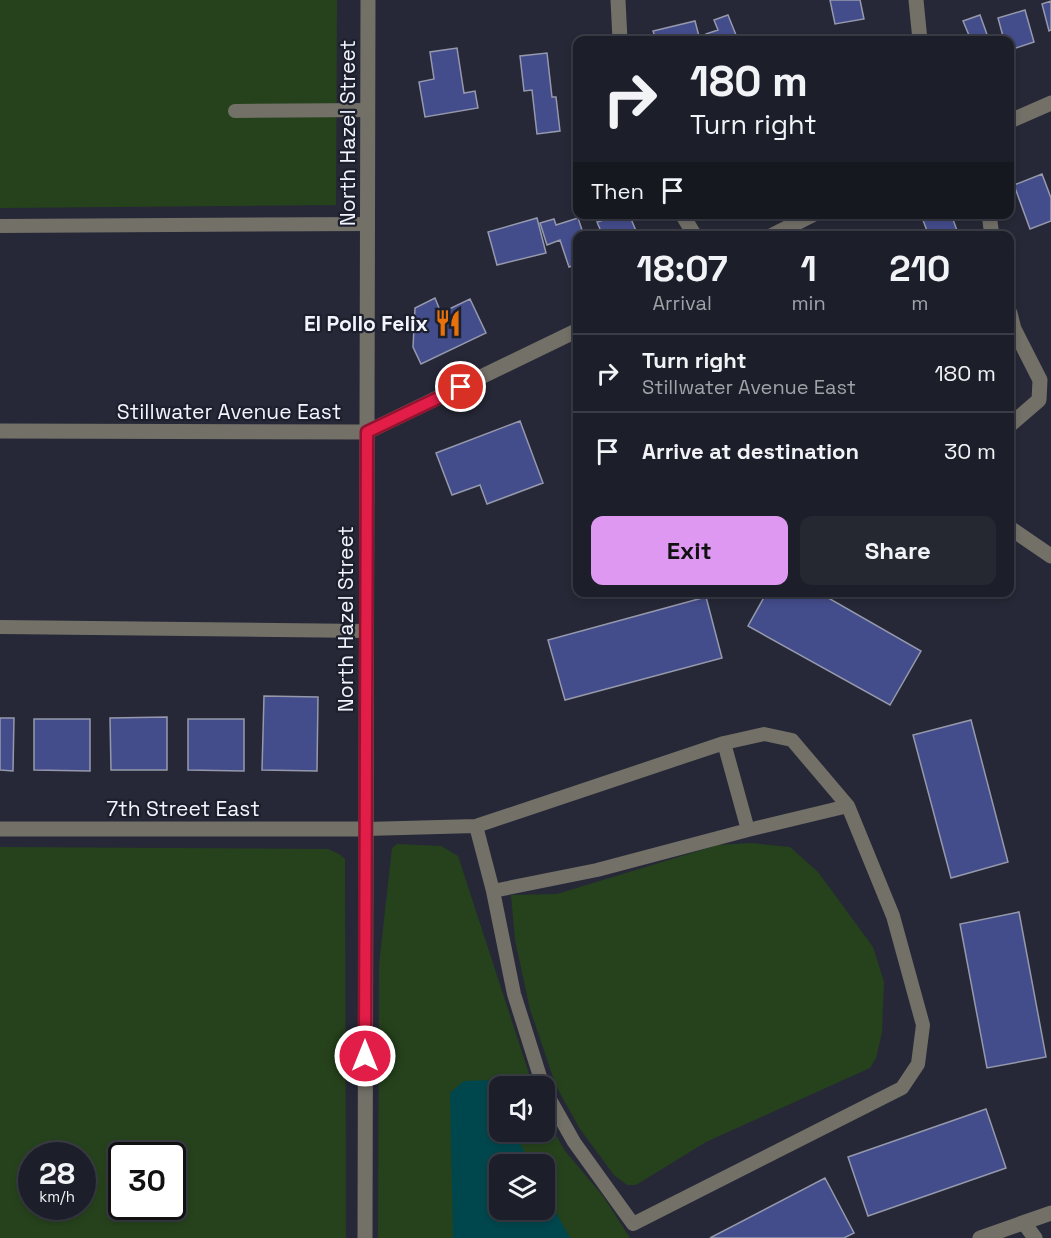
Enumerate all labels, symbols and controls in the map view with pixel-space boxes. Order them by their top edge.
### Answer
street label: North Hazel Street [334,40,361,226]
text: 180 m [690,55,808,108]
icon: right [591,60,669,138]
text: Turn right [690,107,817,142]
icon: arrive [656,174,689,207]
text: Then [591,177,644,205]
text: 18:07 [637,246,728,292]
text: 1 [800,246,817,292]
text: 210 [889,246,950,292]
text: Arrival [652,290,712,316]
text: min [791,290,826,316]
text: m [911,290,928,316]
restaurant icon: El Pollo Felix [433,308,463,338]
place label: El Pollo Felix [304,310,428,337]
text: Turn right [642,346,747,374]
icon: right [591,357,624,390]
text: 180 m [934,359,996,387]
pin [435,361,486,412]
icon: arrive [444,370,477,403]
text: Stillwater Avenue East [642,374,856,400]
street label: Stillwater Avenue East [117,398,341,425]
icon: arrive [591,435,624,468]
text: Arrive at destination [642,437,859,465]
text: 30 m [944,437,996,465]
button: Exit [591,516,788,585]
button: Share [800,516,996,585]
street label: North Hazel Street [332,526,359,712]
street label: 7th Street East [106,795,260,822]
position arrow [333,1024,397,1088]
map controls [489,1076,555,1220]
button: sound [489,1076,555,1142]
speed limit sign: 30 [108,1142,186,1220]
text: 28 [39,1154,75,1193]
button: layers [489,1154,555,1220]
text: km/h [39,1187,75,1206]

